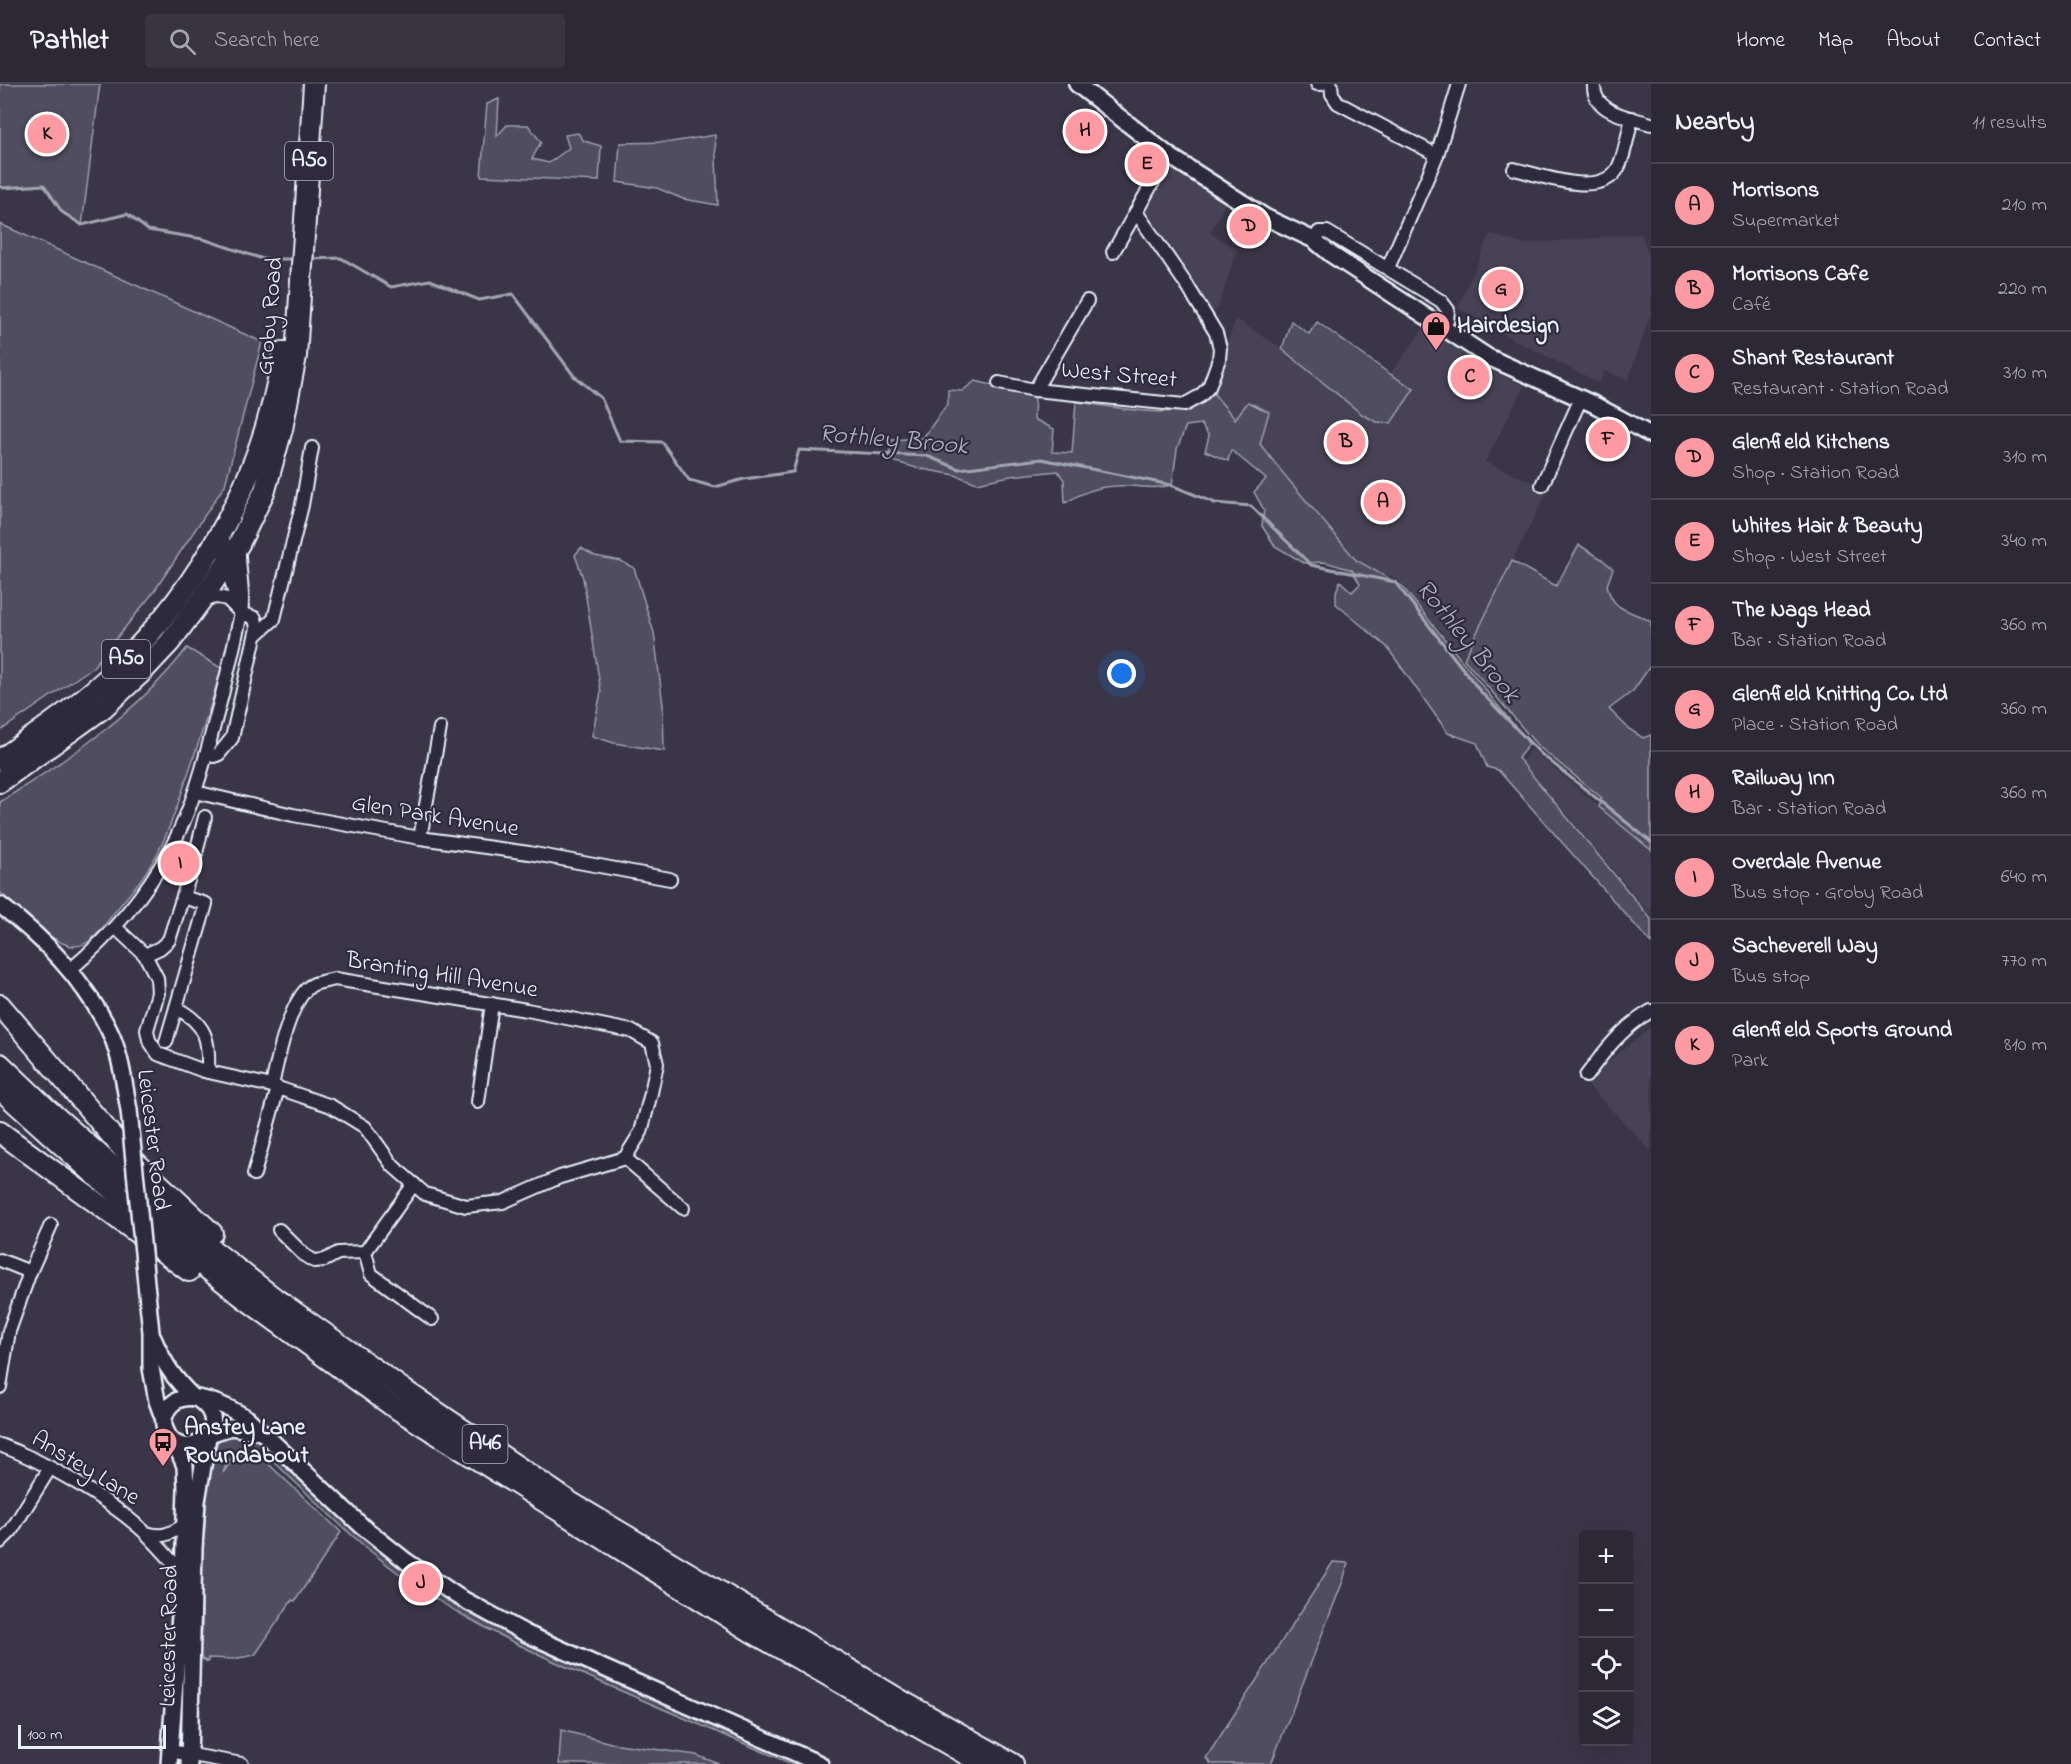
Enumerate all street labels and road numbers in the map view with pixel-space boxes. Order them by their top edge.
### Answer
road number: A50 [285,142,333,180]
street label: Groby Road [248,255,295,377]
street label: West Street [1060,354,1178,398]
road number: A50 [102,640,150,678]
street label: Glen Park Avenue [349,787,521,848]
street label: Branting Hill Avenue [343,943,541,1008]
street label: Leicester Road [126,1067,178,1213]
street label: Anstey Lane [23,1423,146,1516]
road number: A46 [462,1425,508,1463]
street label: Leicester Road [151,1564,189,1707]

